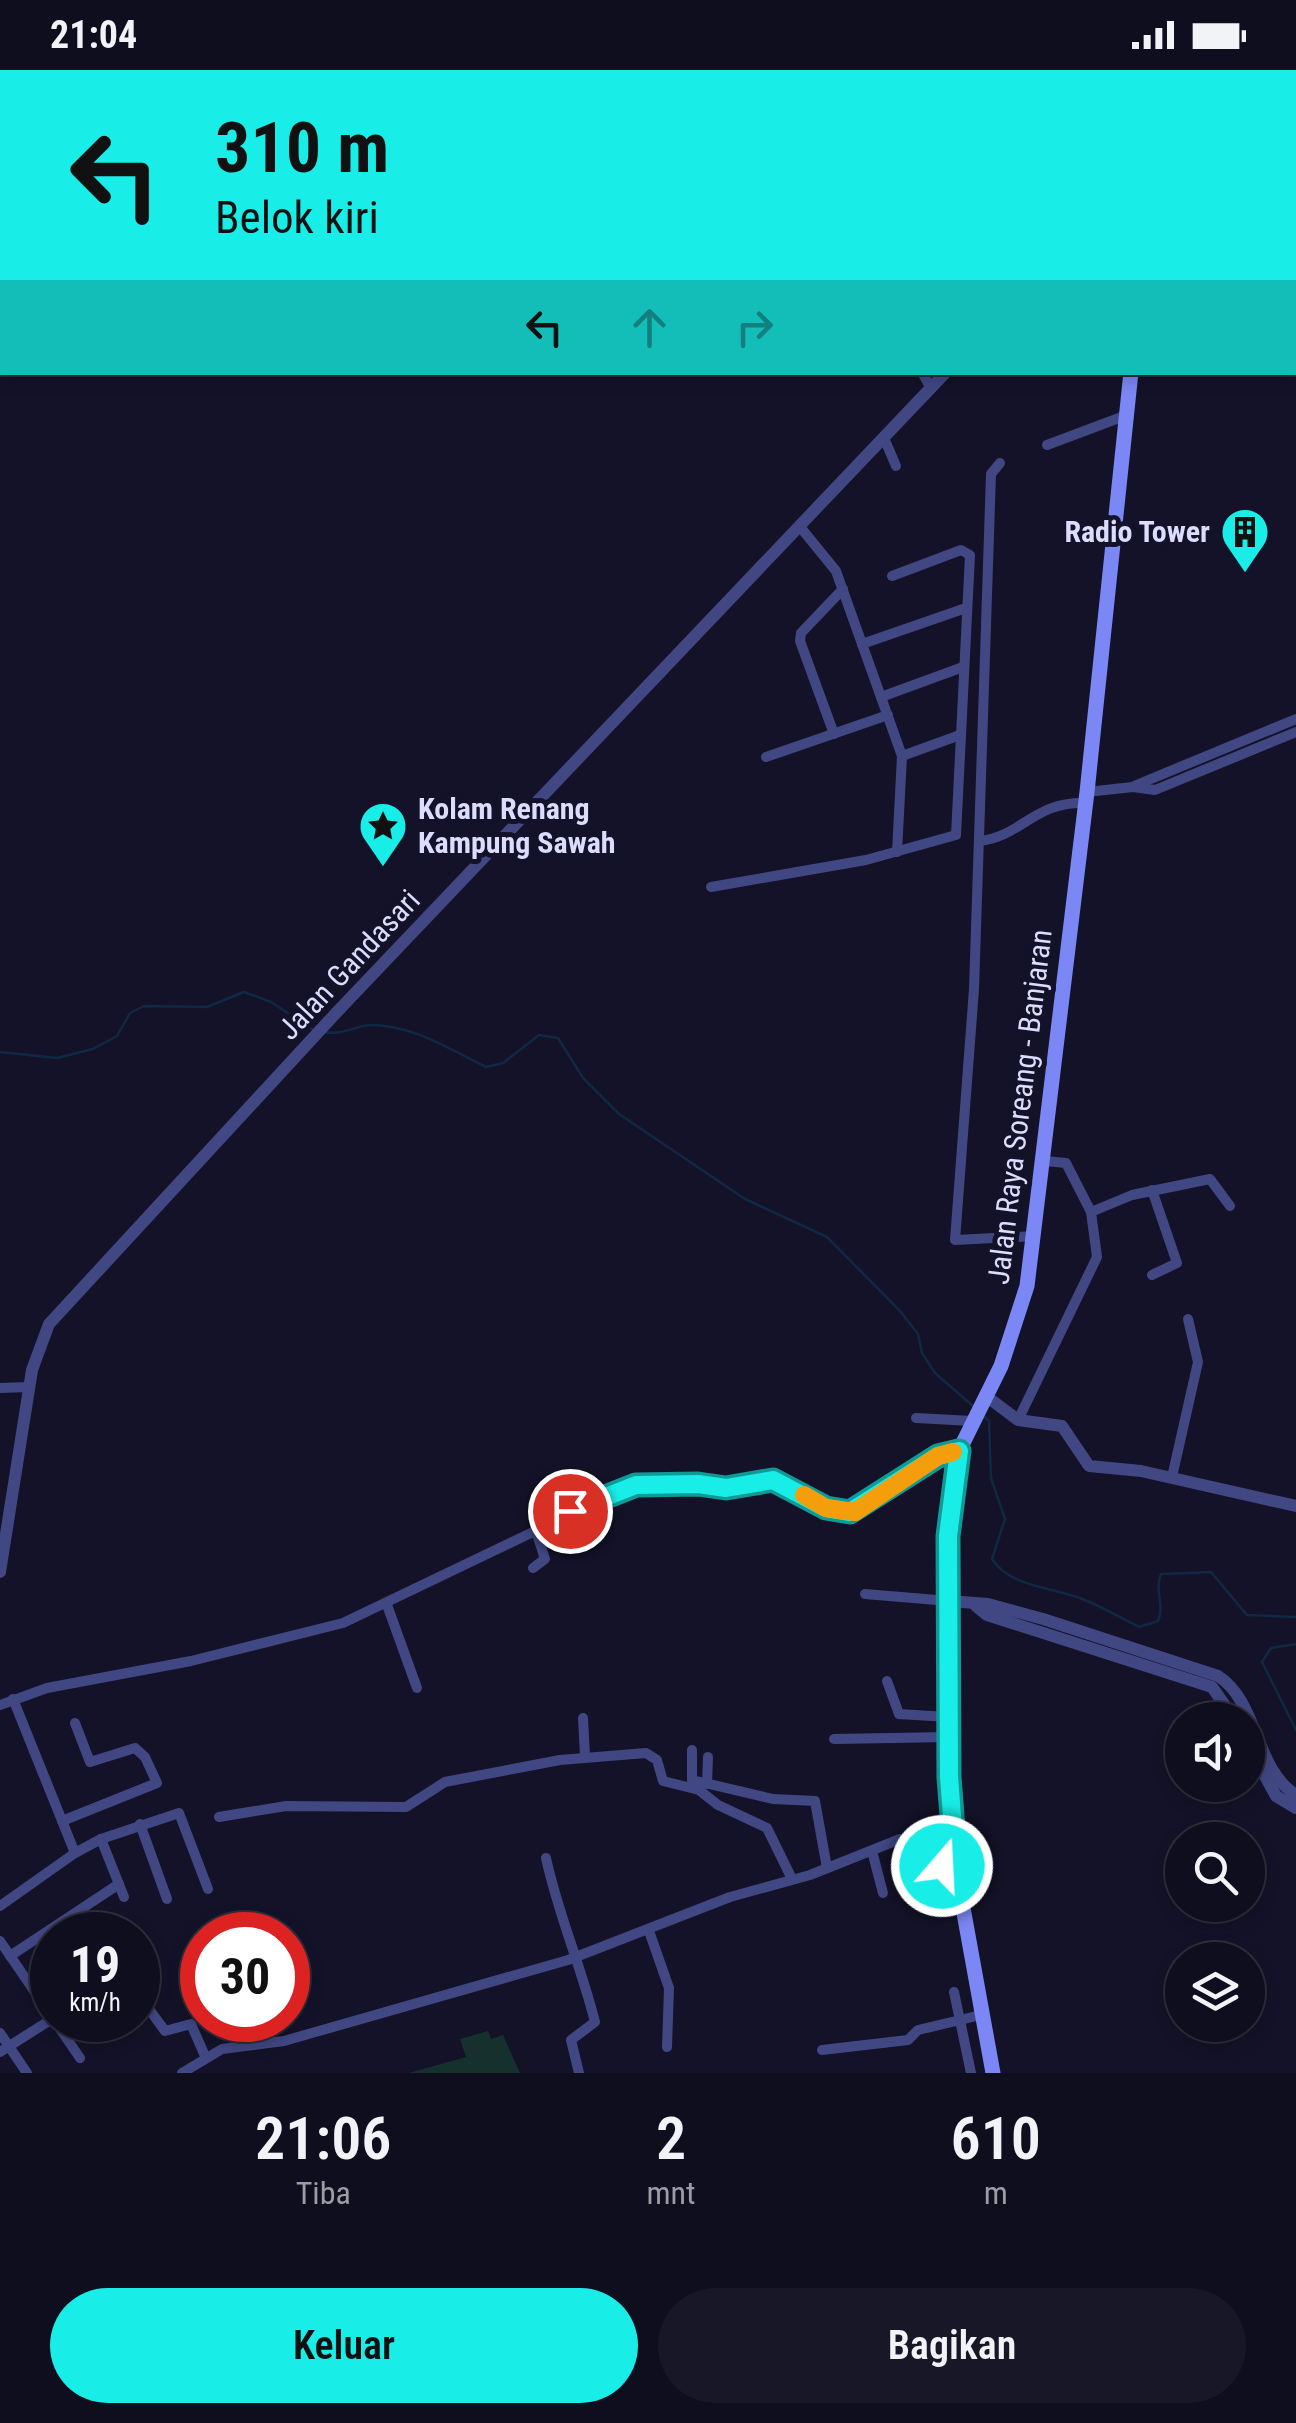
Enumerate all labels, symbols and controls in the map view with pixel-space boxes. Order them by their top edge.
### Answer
text: 21:04 [50,13,137,57]
text: 310 m [215,107,389,189]
icon: left [50,110,180,240]
text: Belok kiri [215,191,379,244]
icon: left [517,300,572,355]
icon: ahead [622,300,677,355]
icon: right [727,300,782,355]
building icon: Radio Tower [1219,506,1271,574]
place label: Radio Tower [1064,514,1210,549]
place label: Kolam Renang Kampung Sawah [418,791,616,860]
place icon: Kolam Renang Kampung Sawah [357,800,409,868]
street label: Jalan Gandasari [271,883,427,1047]
street label: Jalan Raya Soreang - Banjaran [980,927,1059,1286]
pin [528,1469,613,1554]
icon: arrive [543,1484,598,1539]
map controls [1165,1702,1265,2042]
button: sound [1165,1702,1265,1802]
position arrow [890,1814,994,1918]
button: search [1165,1822,1265,1922]
speed limit sign: 30 [180,1912,310,2042]
text: 19 [70,1936,120,1994]
button: layers [1165,1942,1265,2042]
text: km/h [69,1988,121,2017]
text: 21:06 [255,2103,392,2174]
text: 2 [656,2103,686,2174]
text: 610 [950,2103,1041,2174]
text: Tiba [296,2174,351,2212]
text: mnt [646,2174,696,2212]
text: m [984,2174,1008,2212]
button: Keluar [50,2288,638,2403]
button: Bagikan [658,2288,1246,2403]

